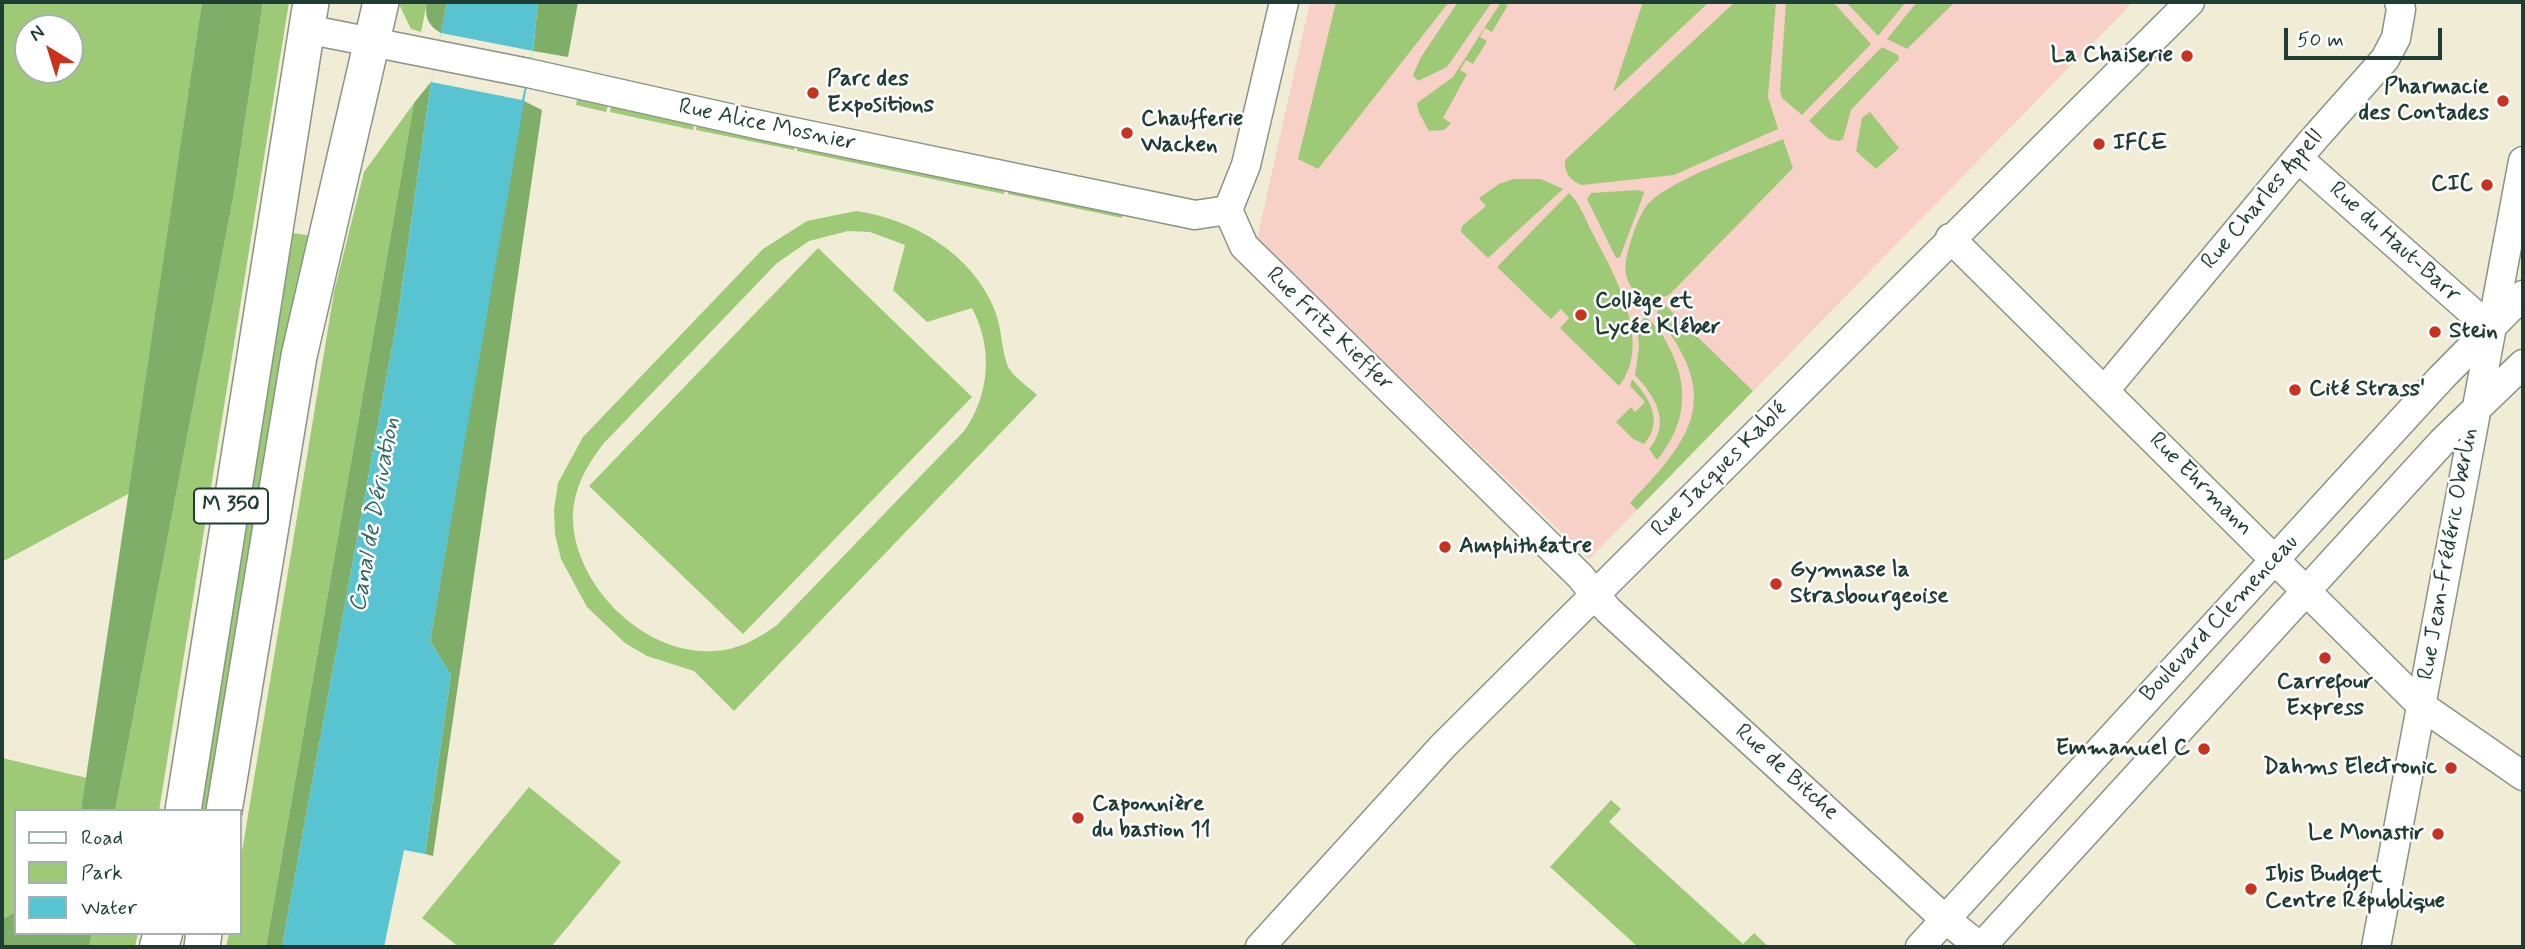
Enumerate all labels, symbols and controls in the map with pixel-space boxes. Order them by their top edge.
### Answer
north arrow [14,14,84,84]
scale bar [2287,14,2444,58]
text: N [24,20,50,47]
text: 50 m [2297,26,2344,54]
place label: La Chaiserie [2051,42,2173,70]
marker: La Chaiserie [2179,48,2195,64]
place label: Parc des Expositions [827,66,934,120]
place label: Pharmacie des Contades [2358,74,2489,128]
marker: Parc des Expositions [805,85,821,101]
marker: Pharmacie des Contades [2495,93,2511,109]
street label: Rue Alice Mosnier [676,94,858,158]
place label: Chaufferie Wacken [1141,106,1243,160]
street label: Rue Charles Appell [2196,124,2330,276]
marker: Chaufferie Wacken [1119,125,1135,141]
place label: IFCE [2113,130,2167,158]
marker: IFCE [2091,136,2107,152]
place label: CIC [2431,171,2473,199]
street label: Rue du Haut-Barr [2322,177,2466,309]
marker: CIC [2479,177,2495,193]
street label: Rue Fritz Kieffer [1259,262,1399,398]
place label: Collège et Lycée Kléber [1595,288,1721,342]
marker: Collège et Lycée Kléber [1573,307,1589,323]
place label: Stein [2449,318,2498,346]
marker: Stein [2427,324,2443,340]
place label: Cité Strass' [2309,376,2425,404]
marker: Cité Strass' [2287,382,2303,398]
street label: Rue Jacques Kablé [1646,396,1794,544]
water label: Canal de Dérivation [345,416,407,614]
street label: Rue Jean-Frédéric Oberlin [2413,426,2485,682]
street label: Rue Ehrmann [2142,427,2258,543]
road number: M 350 [194,489,268,524]
street label: Boulevard Clemenceau [2135,530,2305,708]
place label: Amphithéatre [1459,533,1592,561]
marker: Amphithéatre [1437,539,1453,555]
place label: Gymnase la Strasbourgeoise [1790,557,1949,611]
marker: Gymnase la Strasbourgeoise [1768,576,1784,592]
marker: Carrefour Express [2317,650,2333,666]
place label: Carrefour Express [2277,669,2373,723]
street label: Rue de Bitche [1728,719,1844,827]
place label: Emmanuel C [2055,735,2190,763]
marker: Emmanuel C [2196,741,2212,757]
place label: Dahms Electronic [2263,754,2437,782]
marker: Dahms Electronic [2443,760,2459,776]
place label: Caponnière du bastion 11 [1092,791,1211,845]
legend [14,809,242,935]
marker: Caponnière du bastion 11 [1070,810,1086,826]
place label: Le Monastir [2308,820,2424,848]
text: Road [81,824,123,852]
marker: Le Monastir [2430,826,2446,842]
text: Park [81,859,123,887]
place label: Ibis Budget Centre République [2265,862,2445,916]
marker: Ibis Budget Centre République [2243,881,2259,897]
text: Water [81,894,137,922]

